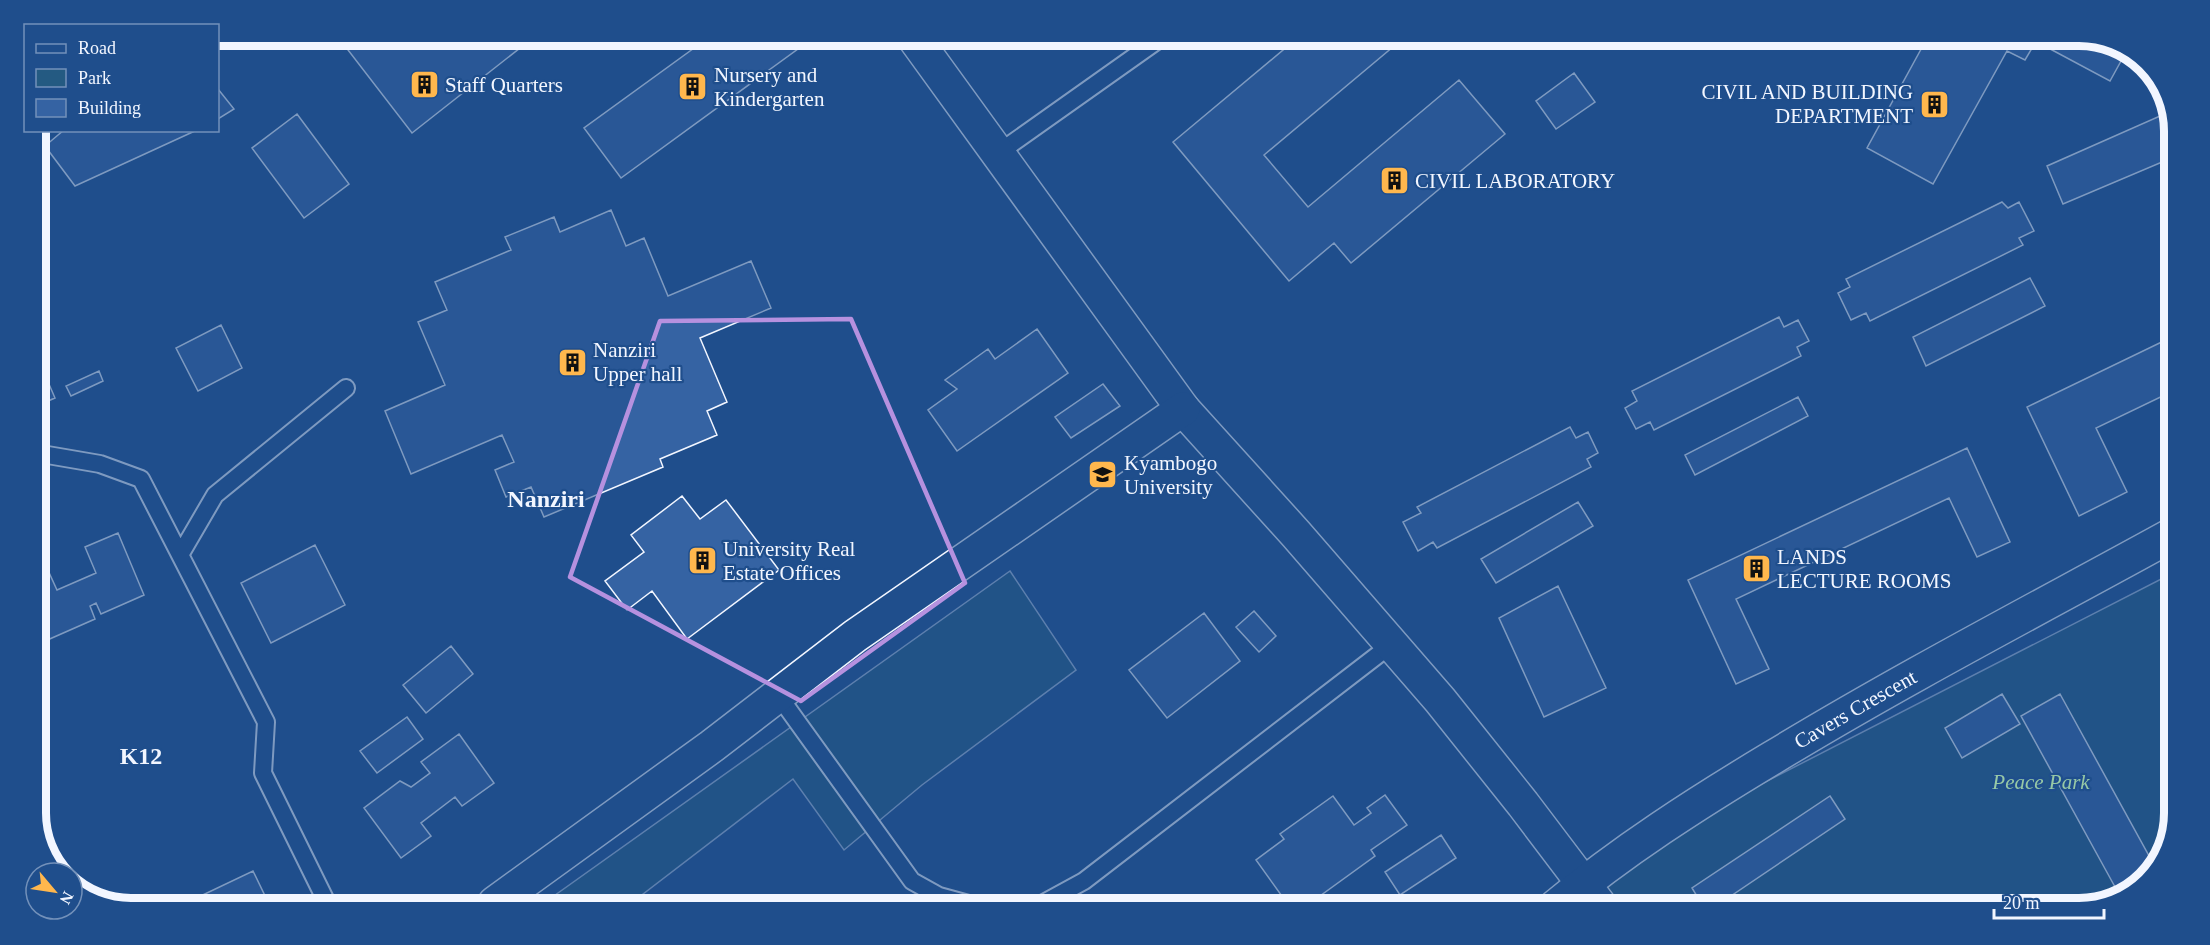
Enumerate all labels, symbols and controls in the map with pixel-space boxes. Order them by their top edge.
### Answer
legend [24,24,219,132]
text: Road [78,38,116,58]
place label: Nursery and Kindergarten [714,63,825,111]
text: Park [78,68,111,88]
building icon: Staff Quarters [408,69,440,101]
building icon: Nursery and Kindergarten [677,71,709,103]
place label: Staff Quarters [445,73,563,97]
place label: CIVIL AND BUILDING DEPARTMENT [1701,80,1913,128]
building icon: CIVIL AND BUILDING DEPARTMENT [1918,88,1950,120]
text: Building [78,98,141,118]
building icon: CIVIL LABORATORY [1378,165,1410,197]
place label: CIVIL LABORATORY [1415,169,1615,193]
place label: Nanziri Upper hall [593,338,682,386]
building icon: Nanziri Upper hall [556,346,588,378]
place label: Kyambogo University [1124,451,1217,499]
school or university icon: Kyambogo University [1087,459,1119,491]
district label: Nanziri [507,486,585,512]
place label: University Real Estate Offices [723,537,856,585]
building icon: University Real Estate Offices [686,545,718,577]
place label: LANDS LECTURE ROOMS [1777,545,1951,593]
building icon: LANDS LECTURE ROOMS [1740,553,1772,585]
street label: Cavers Crescent [1790,665,1921,754]
district label: K12 [120,743,162,769]
park label: Peace Park [1991,770,2090,794]
north arrow [24,861,84,921]
scale bar [1994,882,2104,920]
text: N [56,889,77,908]
text: 20 m [2003,893,2040,913]

